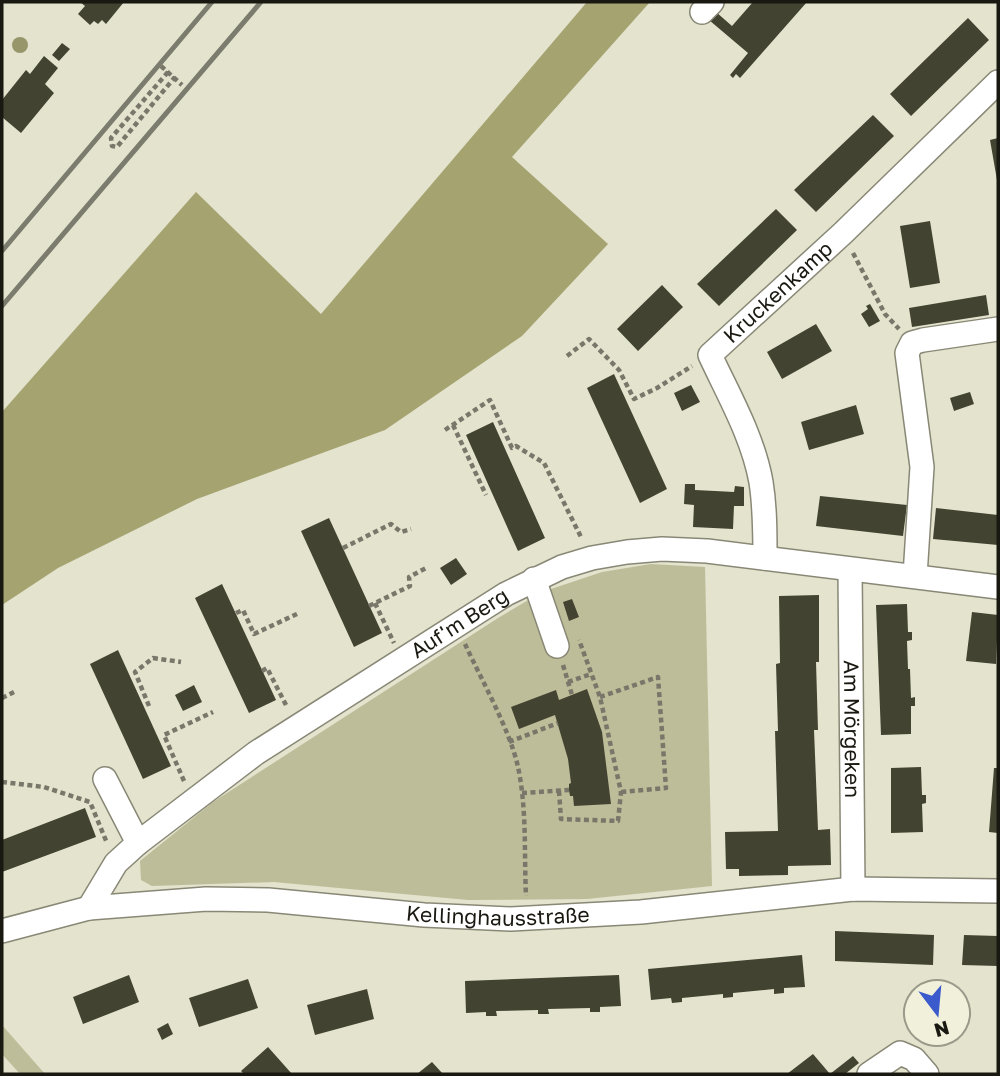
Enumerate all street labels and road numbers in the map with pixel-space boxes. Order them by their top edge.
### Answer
street label: Kruckenkamp [718,235,837,348]
street label: Auf'm Berg [405,582,513,663]
street label: Am Mörgeken [839,660,866,798]
street label: Kellinghausstraße [405,899,590,931]

